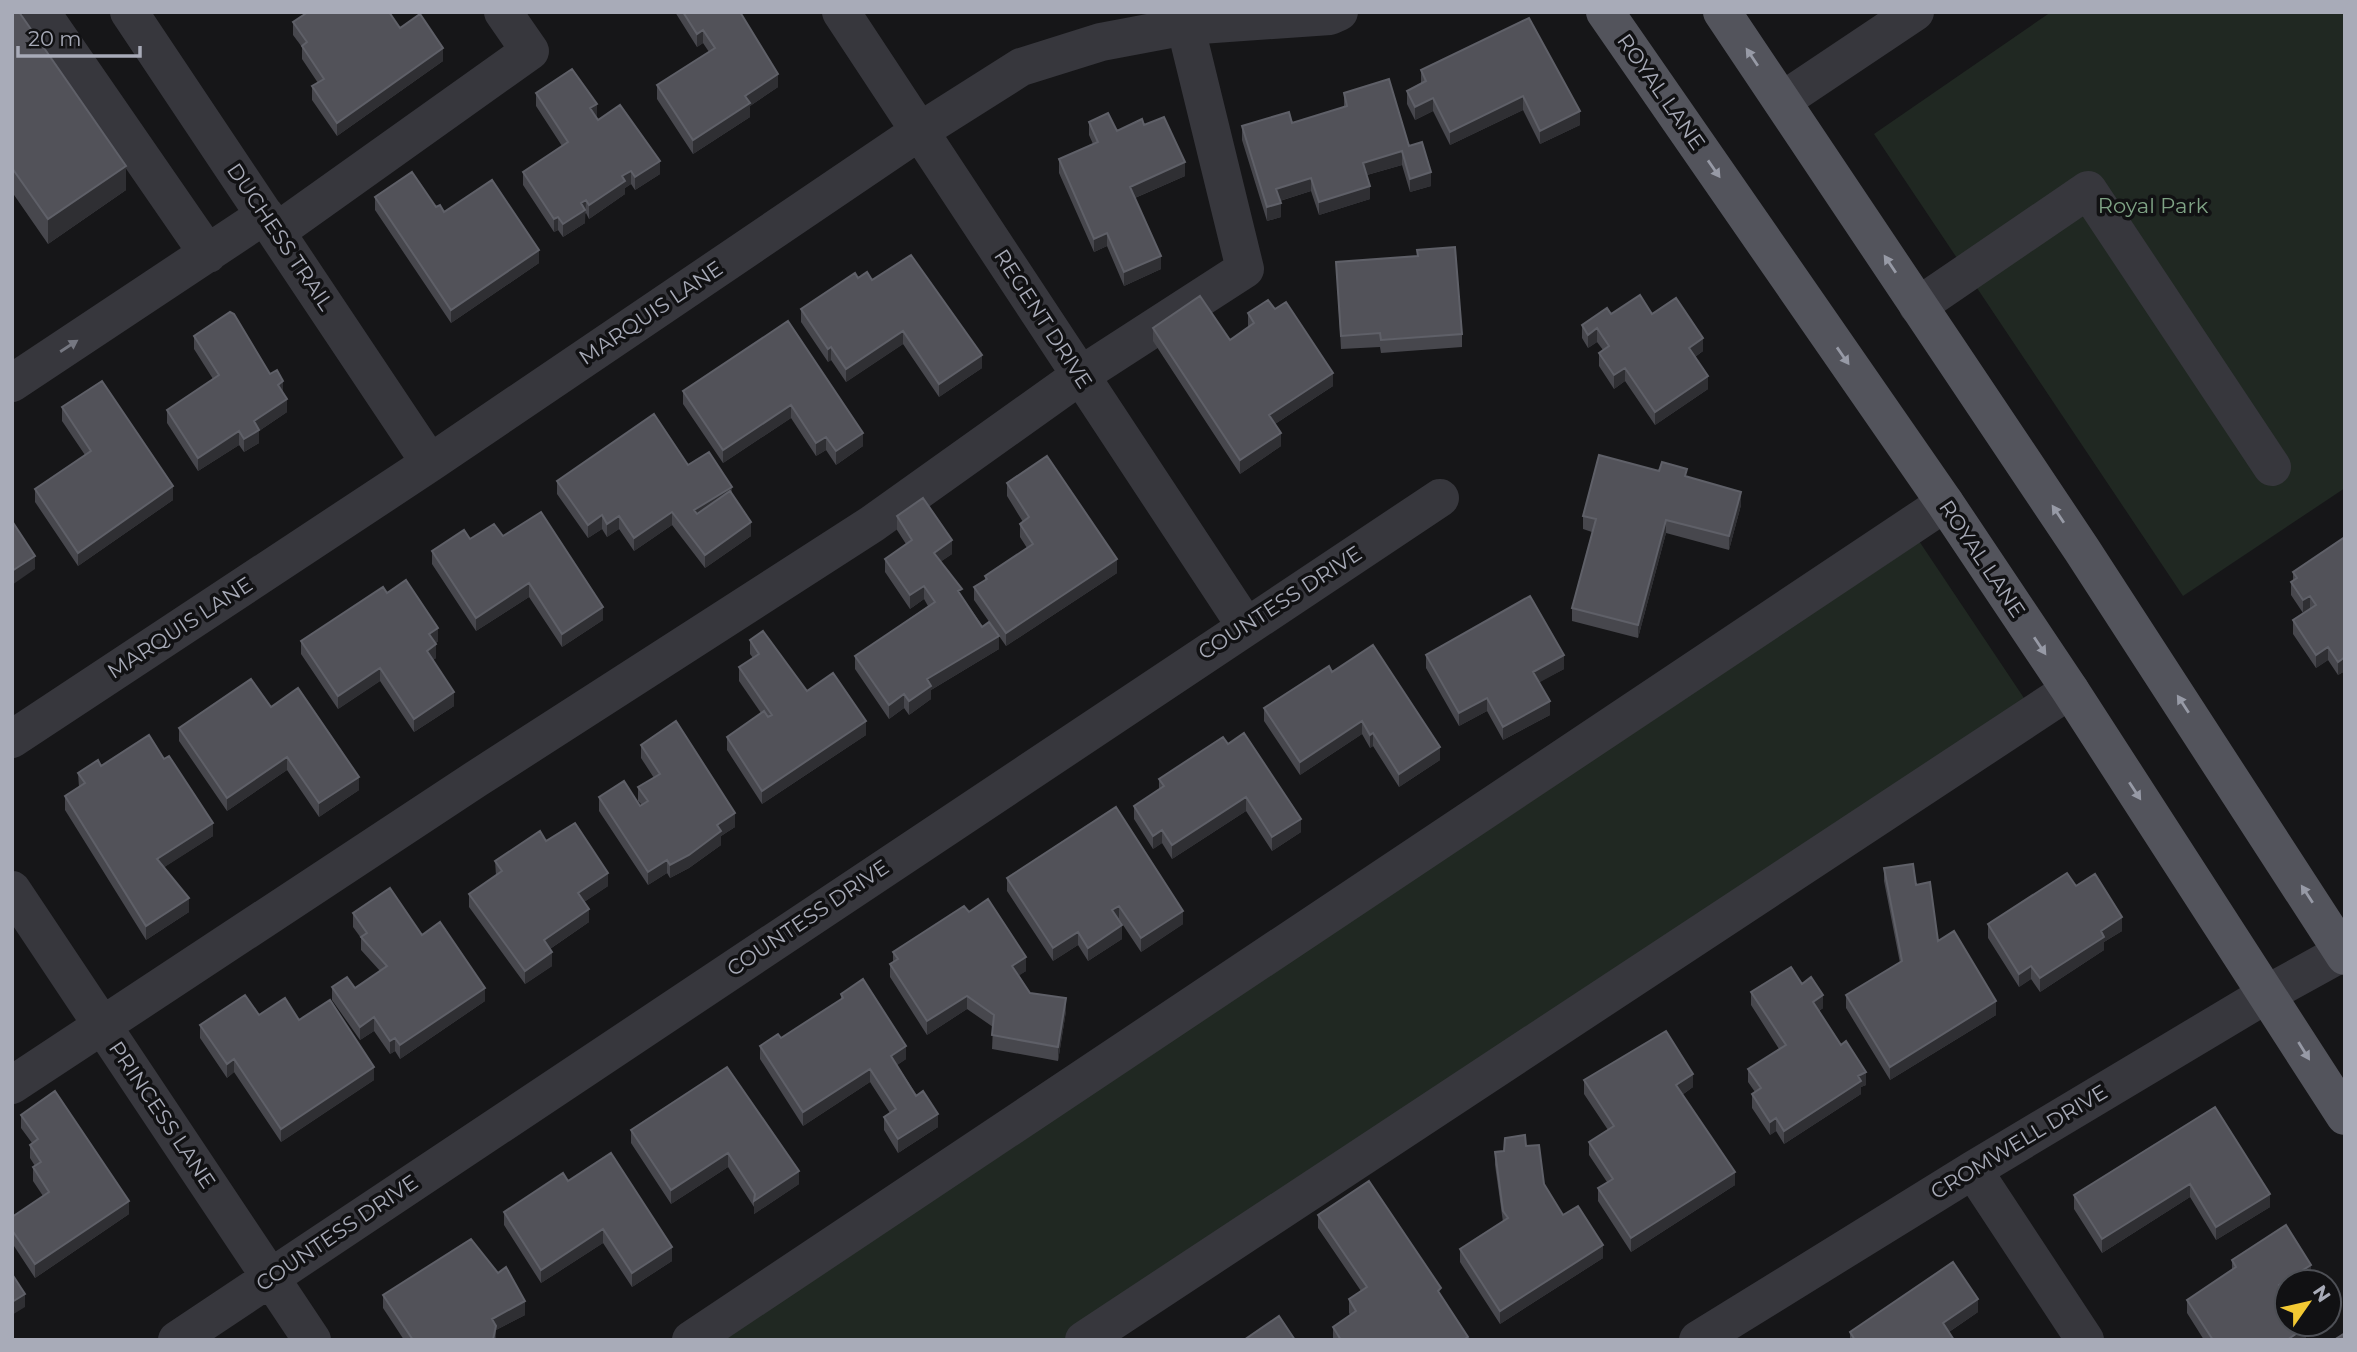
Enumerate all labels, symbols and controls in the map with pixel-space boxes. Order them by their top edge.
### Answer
scale bar [18,14,140,58]
text: 20 m [28,26,82,51]
street label: ROYAL LANE [1612,29,1711,155]
one-way arrow [1745,47,1758,67]
street label: DUCHESS TRAIL [222,158,339,316]
one-way arrow [1707,160,1721,178]
park label: Royal Park [2098,193,2209,218]
street label: REGENT DRIVE [989,244,1098,393]
street label: MARQUIS LANE [574,255,727,370]
one-way arrow [1883,255,1897,273]
one-way arrow [59,339,79,352]
one-way arrow [1836,347,1850,365]
street label: ROYAL LANE [1934,495,2031,622]
one-way arrow [2052,504,2065,523]
street label: COUNTESS DRIVE [1193,540,1366,665]
street label: MARQUIS LANE [103,571,257,684]
one-way arrow [2033,637,2047,655]
one-way arrow [2176,695,2190,713]
one-way arrow [2129,782,2142,801]
street label: COUNTESS DRIVE [722,854,893,981]
one-way arrow [2301,885,2314,904]
street label: PRINCESS LANE [104,1036,221,1193]
one-way arrow [2297,1042,2310,1061]
street label: CROMWELL DRIVE [1926,1079,2112,1204]
street label: COUNTESS DRIVE [251,1169,422,1296]
north arrow [2273,1268,2343,1338]
text: N [2308,1281,2336,1307]

